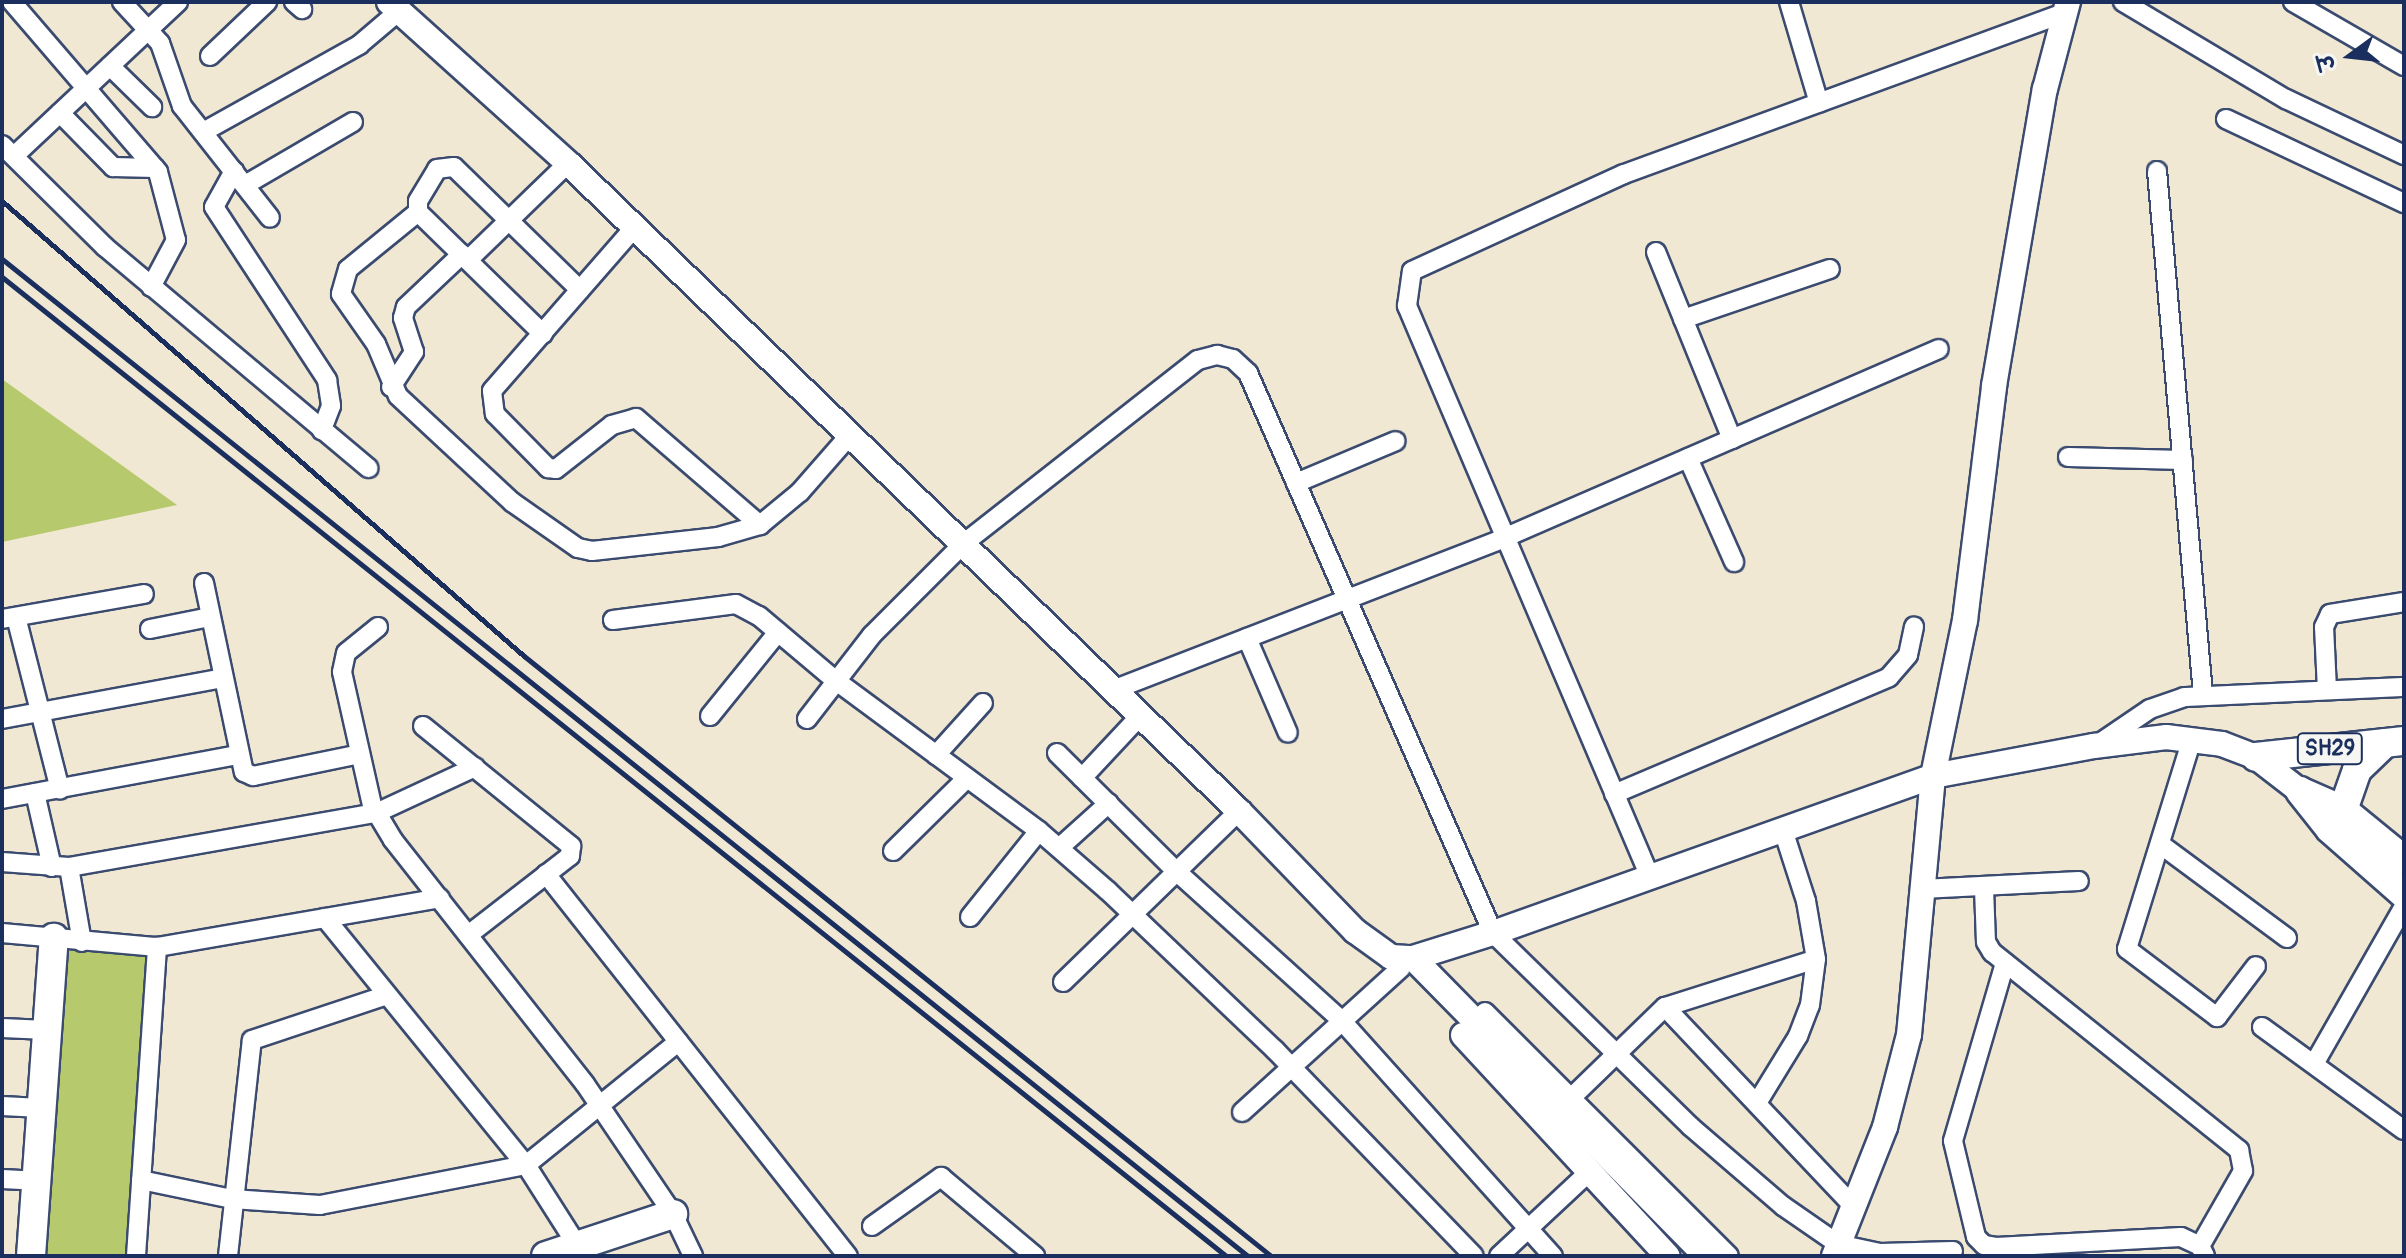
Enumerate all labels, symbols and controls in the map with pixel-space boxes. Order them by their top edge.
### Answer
north arrow [2310,16,2390,96]
text: उ [2311,52,2342,73]
road number: SH29 [2296,731,2364,767]

